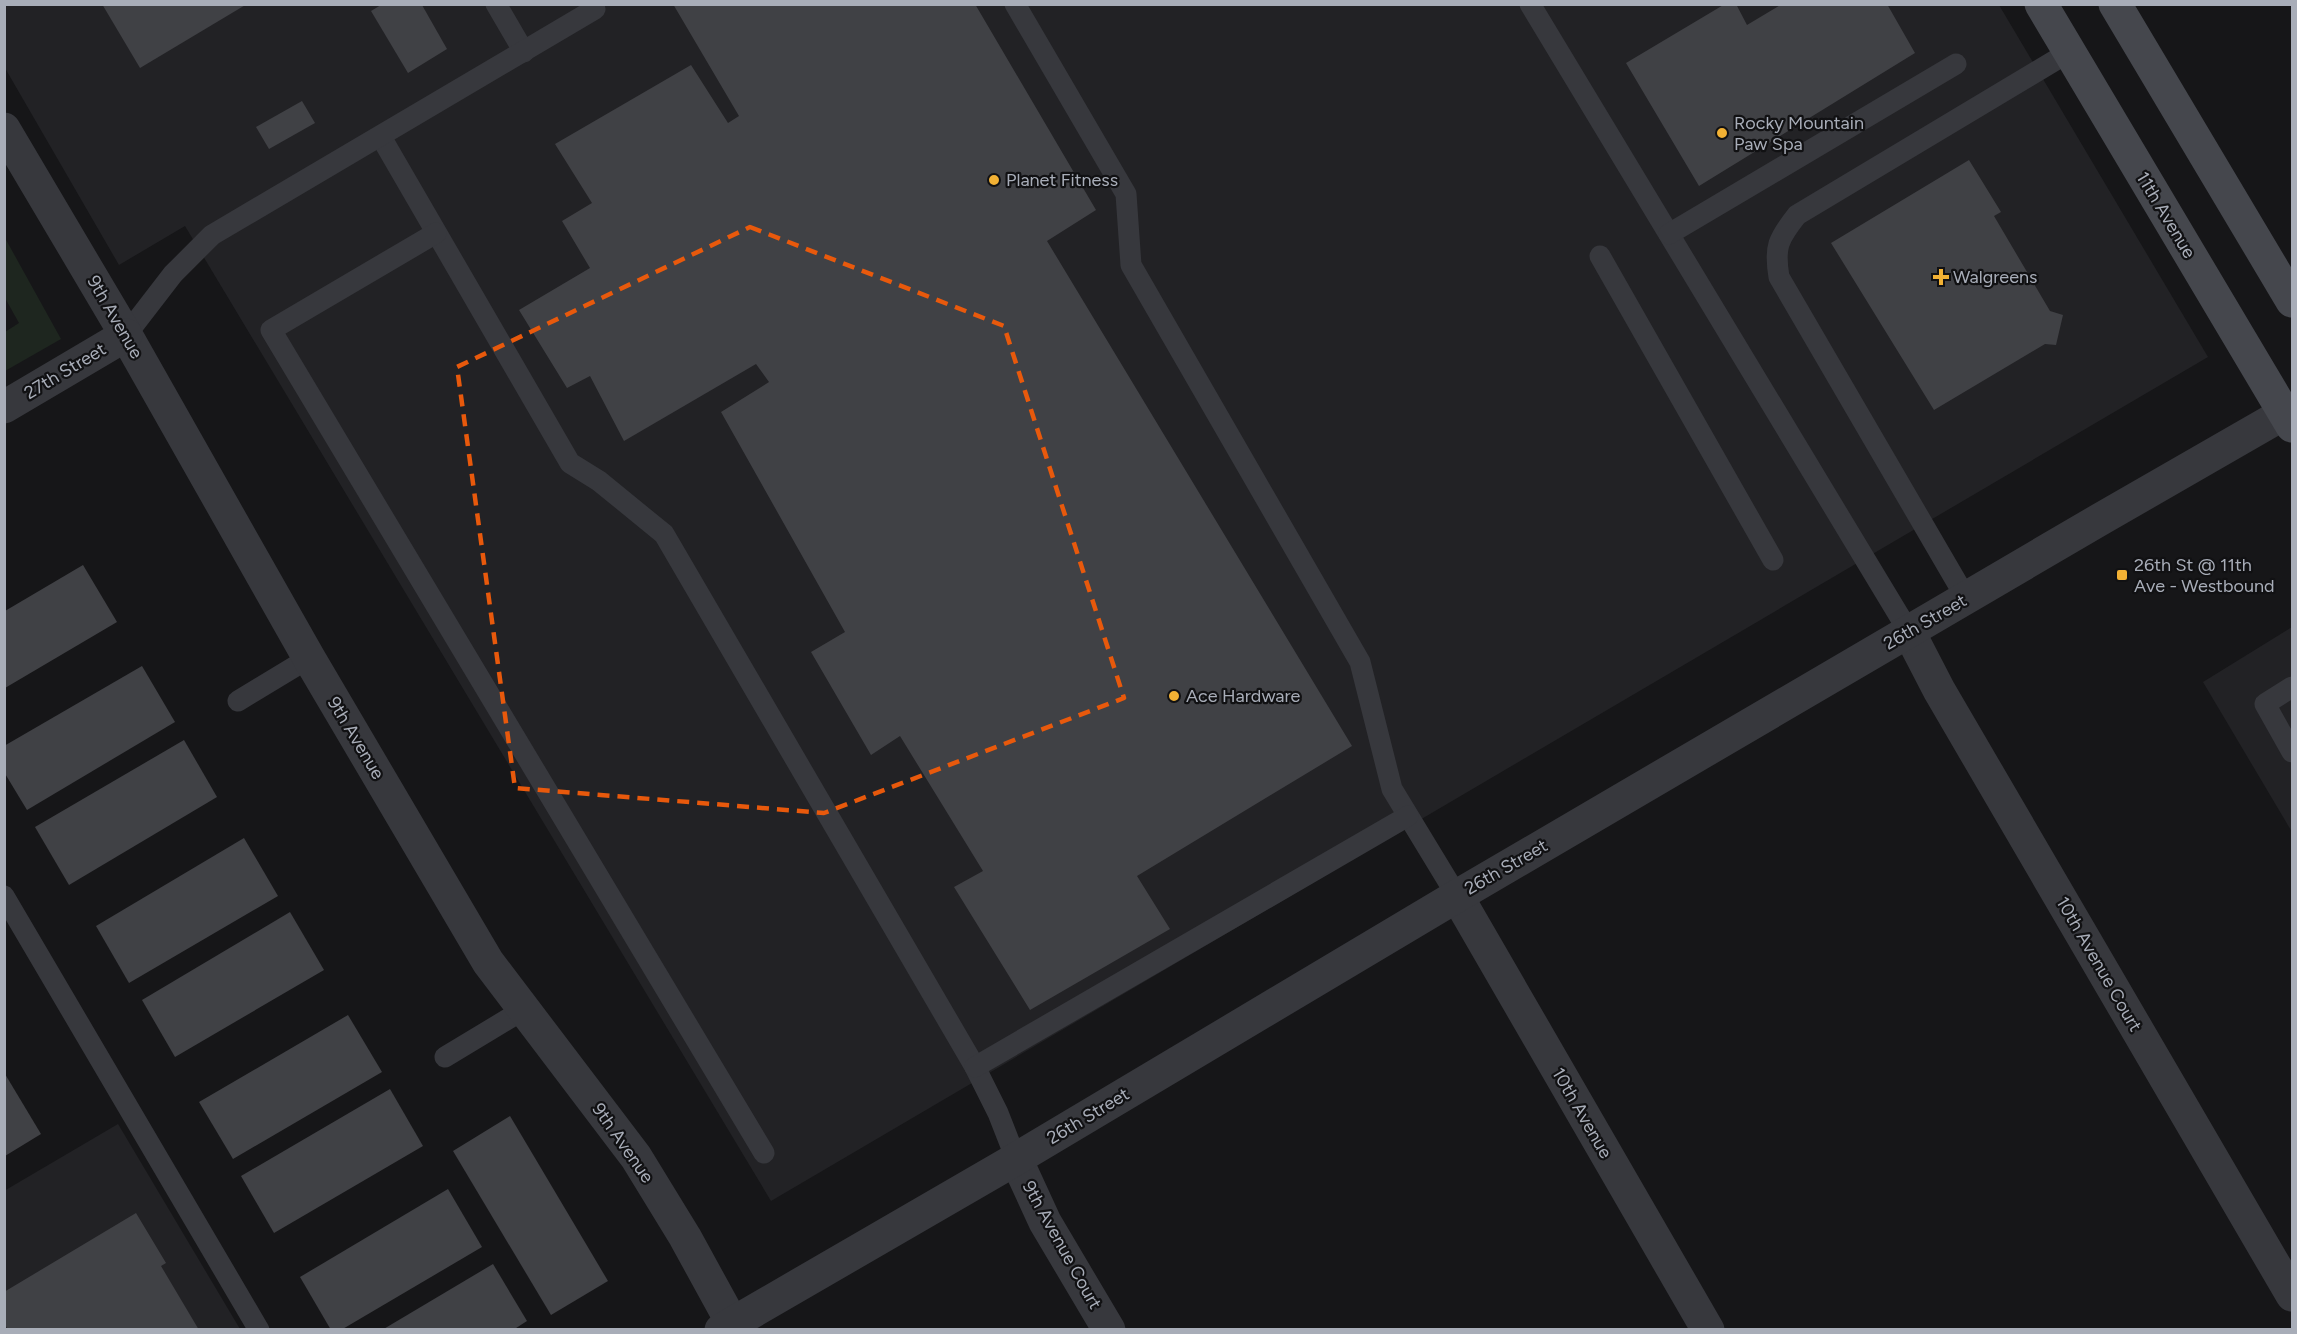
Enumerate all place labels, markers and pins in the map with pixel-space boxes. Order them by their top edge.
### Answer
place label: Rocky Mountain Paw Spa [1734,112,1864,155]
marker: Rocky Mountain Paw Spa [1715,126,1729,140]
place label: Planet Fitness [1006,169,1118,191]
marker: Planet Fitness [987,173,1001,187]
place label: Walgreens [1953,266,2037,288]
marker: Walgreens [1934,270,1948,284]
place label: 26th St @ 11th Ave - Westbound [2134,554,2275,597]
marker: 26th St @ 11th Ave - Westbound [2115,568,2129,582]
place label: Ace Hardware [1186,685,1301,707]
marker: Ace Hardware [1167,689,1181,703]

